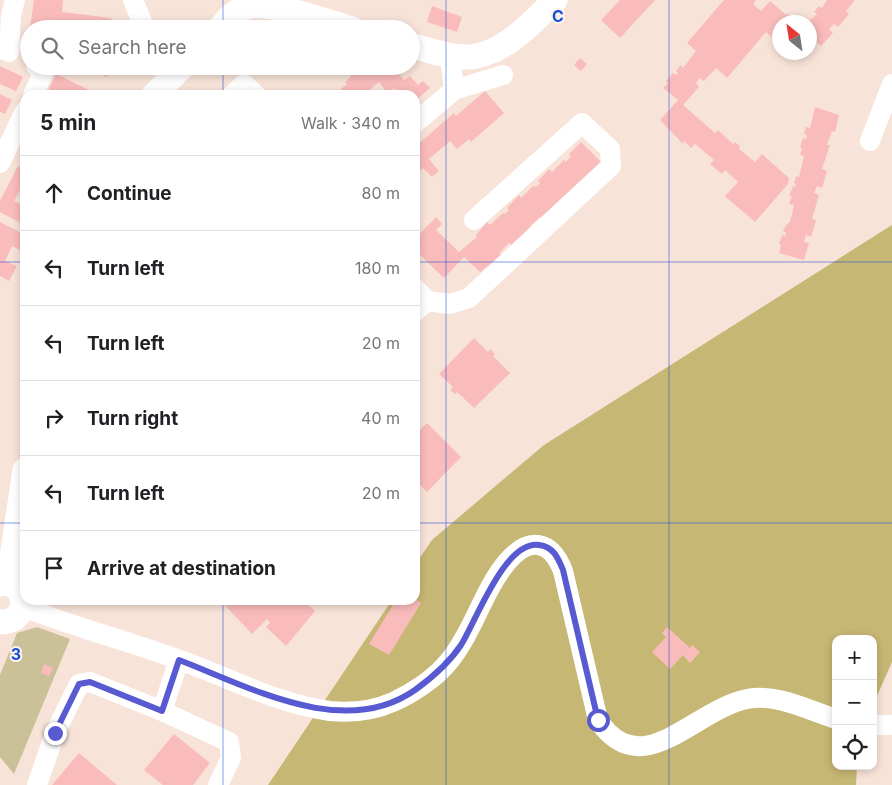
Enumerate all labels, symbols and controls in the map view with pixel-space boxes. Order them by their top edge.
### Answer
text: C [552,6,564,26]
north arrow [772,15,817,60]
search box [20,20,420,75]
icon: search [38,34,66,62]
text: Search here [78,36,187,59]
text: 5 min [40,110,96,135]
text: Walk · 340 m [301,113,400,133]
icon: ahead [40,179,68,207]
text: Continue [87,182,172,205]
text: 80 m [361,183,400,203]
icon: left [40,254,68,282]
text: Turn left [87,257,165,280]
text: 180 m [355,258,400,278]
icon: left [40,329,68,357]
text: Turn left [87,332,165,355]
text: 20 m [362,333,400,353]
icon: right [40,404,68,432]
text: Turn right [87,407,178,430]
text: 40 m [361,408,400,428]
icon: left [40,479,68,507]
text: Turn left [87,482,165,505]
text: 20 m [362,483,400,503]
icon: arrive [40,554,68,582]
text: Arrive at destination [87,557,276,580]
map controls [832,635,877,770]
button: + [832,635,877,680]
text: 3 [11,644,21,664]
button: − [832,680,877,725]
route start [587,709,610,732]
route end [44,722,67,745]
button: locate [832,725,877,770]

